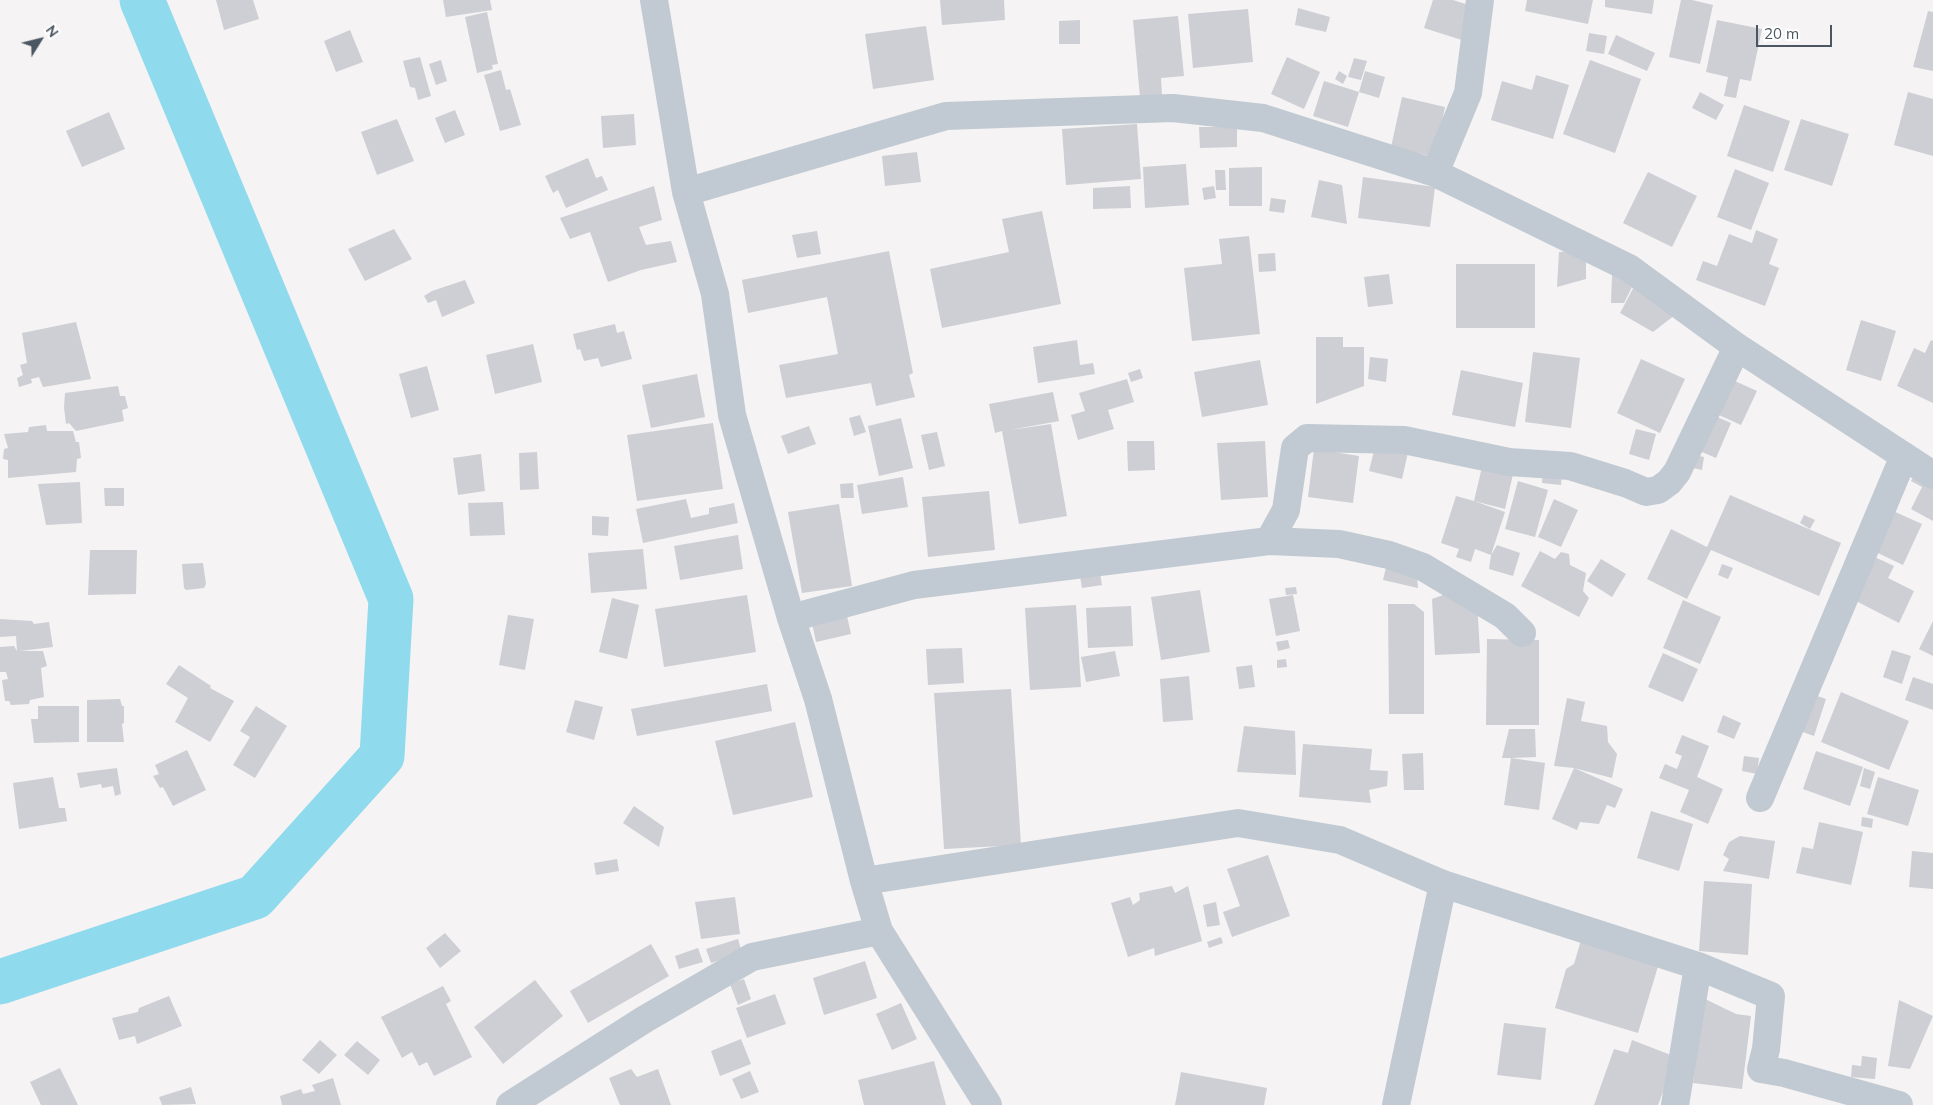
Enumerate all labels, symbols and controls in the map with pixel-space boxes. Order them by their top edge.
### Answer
north arrow [15,15,65,65]
scale bar [1758,15,1834,47]
text: N [42,22,63,41]
text: 20 m [1764,24,1799,43]

